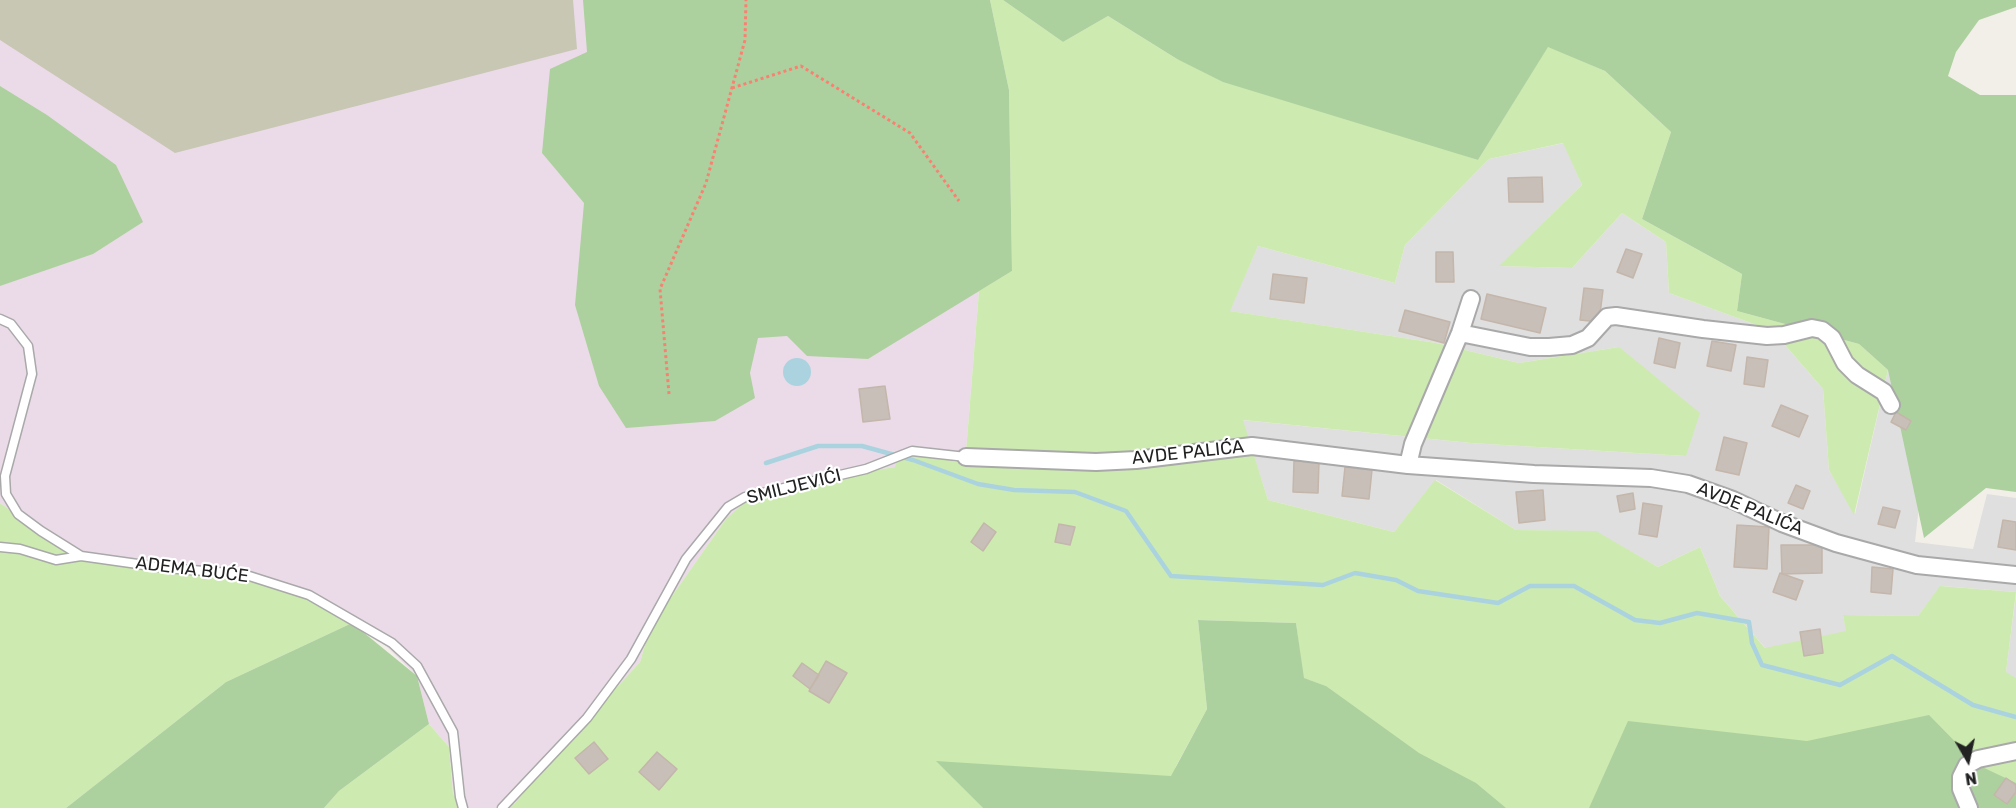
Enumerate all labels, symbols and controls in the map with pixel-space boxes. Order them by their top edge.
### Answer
street label: AVDE PALIĆA [1131,436,1245,470]
street label: SMILJEVIĆI [745,465,843,509]
street label: AVDE PALIĆA [1694,478,1806,540]
street label: ADEMA BUĆE [134,552,250,588]
north arrow [1938,730,1998,790]
text: N [1964,768,1978,789]

